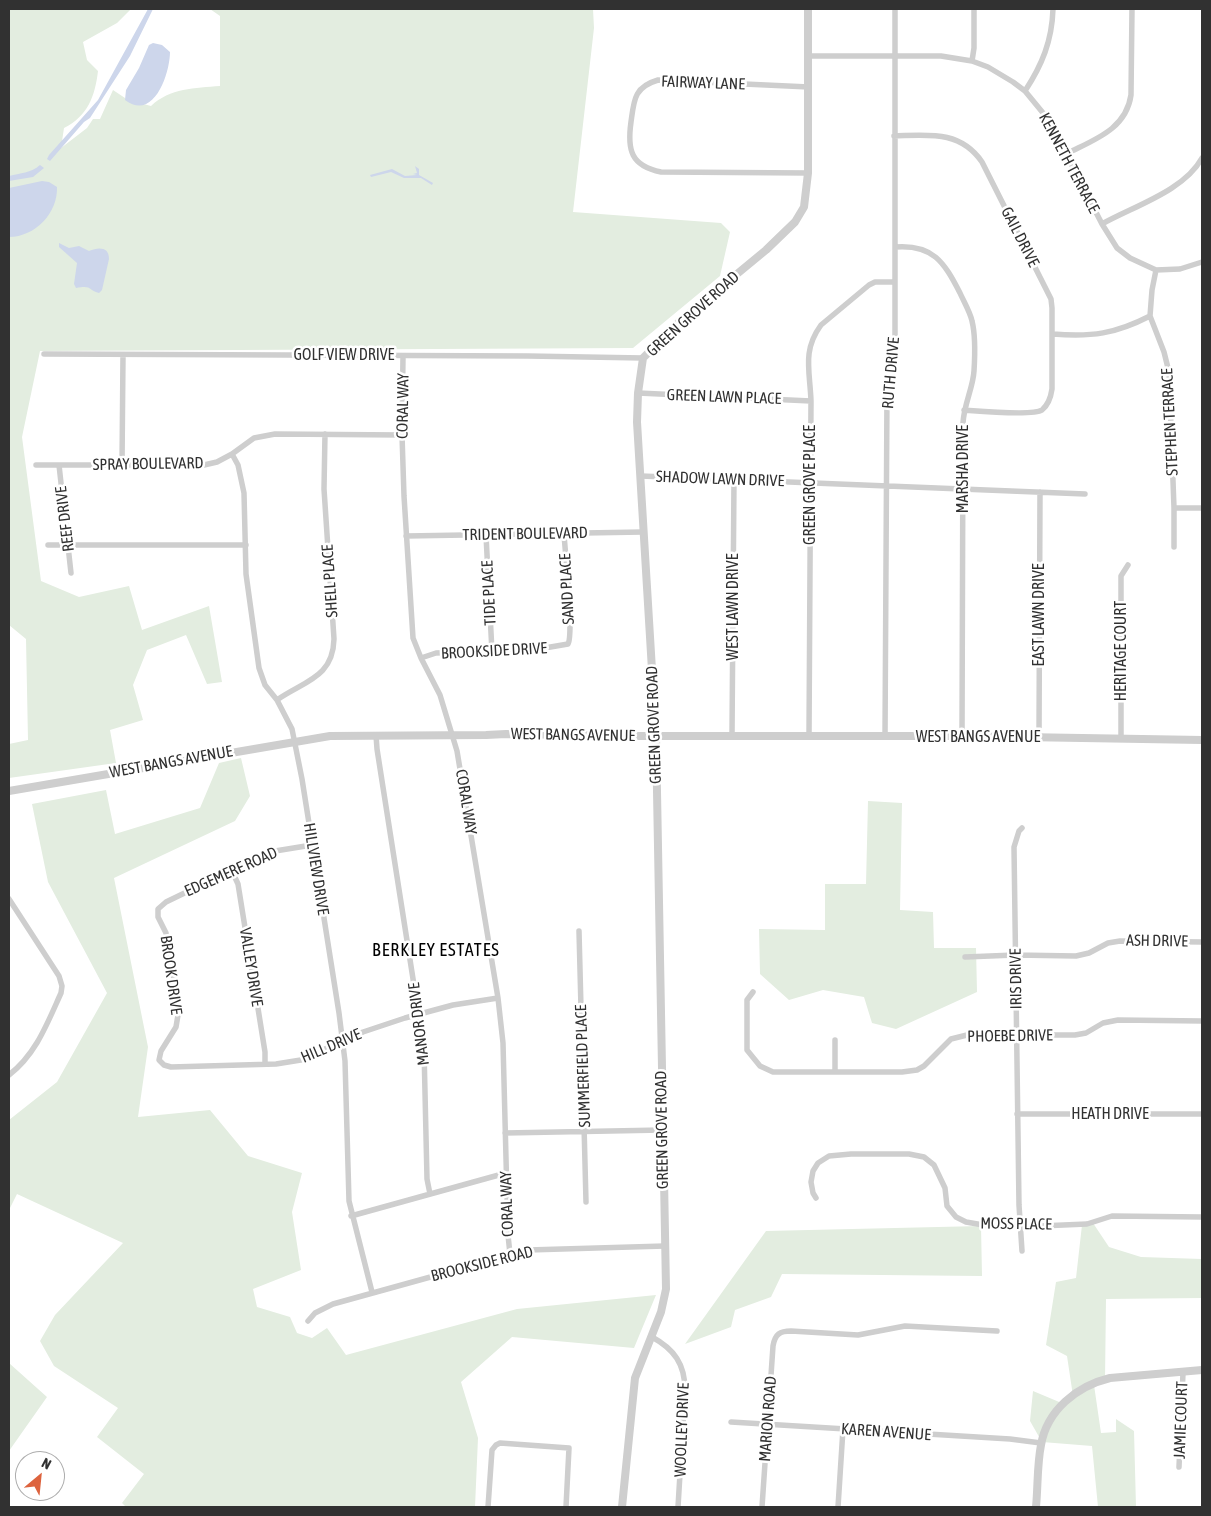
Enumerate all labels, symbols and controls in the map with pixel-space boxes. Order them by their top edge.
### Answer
street label: FAIRWAY LANE [661,72,745,94]
street label: KENNETH TERRACE [1035,110,1103,216]
street label: GAIL DRIVE [997,204,1043,270]
street label: GREEN GROVE ROAD [643,267,743,361]
street label: RUTH DRIVE [878,336,904,410]
street label: GOLF VIEW DRIVE [294,345,394,365]
street label: STEPHEN TERRACE [1158,368,1182,476]
street label: CORAL WAY [393,373,413,439]
street label: GREEN LAWN PLACE [666,385,782,409]
street label: GREEN GROVE PLACE [800,425,820,545]
street label: MARSHA DRIVE [953,425,973,513]
street label: SPRAY BOULEVARD [93,453,203,475]
street label: SHADOW LAWN DRIVE [655,467,785,491]
street label: REEF DRIVE [51,485,79,553]
street label: TRIDENT BOULEVARD [462,523,588,545]
street label: SHELL PLACE [318,544,342,618]
street label: SAND PLACE [556,553,578,625]
street label: WEST LAWN DRIVE [723,554,743,660]
street label: TIDE PLACE [478,560,500,626]
street label: EAST LAWN DRIVE [1029,563,1049,667]
street label: HERITAGE COURT [1111,601,1131,701]
street label: BROOKSIDE DRIVE [440,639,548,663]
street label: GREEN GROVE ROAD [642,666,666,784]
street label: WEST BANGS AVENUE [511,724,635,746]
street label: WEST BANGS AVENUE [916,727,1040,747]
street label: WEST BANGS AVENUE [108,742,234,782]
street label: CORAL WAY [451,768,481,836]
street label: HILLVIEW DRIVE [299,822,333,916]
street label: EDGEMERE ROAD [182,843,280,901]
street label: VALLEY DRIVE [235,926,267,1008]
street label: ASH DRIVE [1126,931,1188,951]
street label: BROOK DRIVE [156,934,186,1016]
district label: BERKLEY ESTATES [370,939,502,961]
street label: IRIS DRIVE [1006,948,1026,1010]
street label: MANOR DRIVE [404,982,434,1066]
street label: SUMMERFIELD PLACE [571,1004,595,1128]
street label: HILL DRIVE [298,1025,364,1067]
street label: PHOEBE DRIVE [967,1026,1053,1046]
street label: GREEN GROVE ROAD [651,1071,673,1189]
street label: HEATH DRIVE [1071,1104,1149,1124]
street label: CORAL WAY [496,1171,518,1237]
street label: MOSS PLACE [980,1214,1052,1234]
street label: BROOKSIDE ROAD [429,1242,535,1286]
street label: MARION ROAD [755,1376,781,1462]
street label: JAMIE COURT [1170,1381,1192,1459]
street label: WOOLLEY DRIVE [671,1383,693,1477]
street label: KAREN AVENUE [840,1419,932,1445]
north arrow [15,1451,65,1501]
text: N [39,1455,54,1473]

